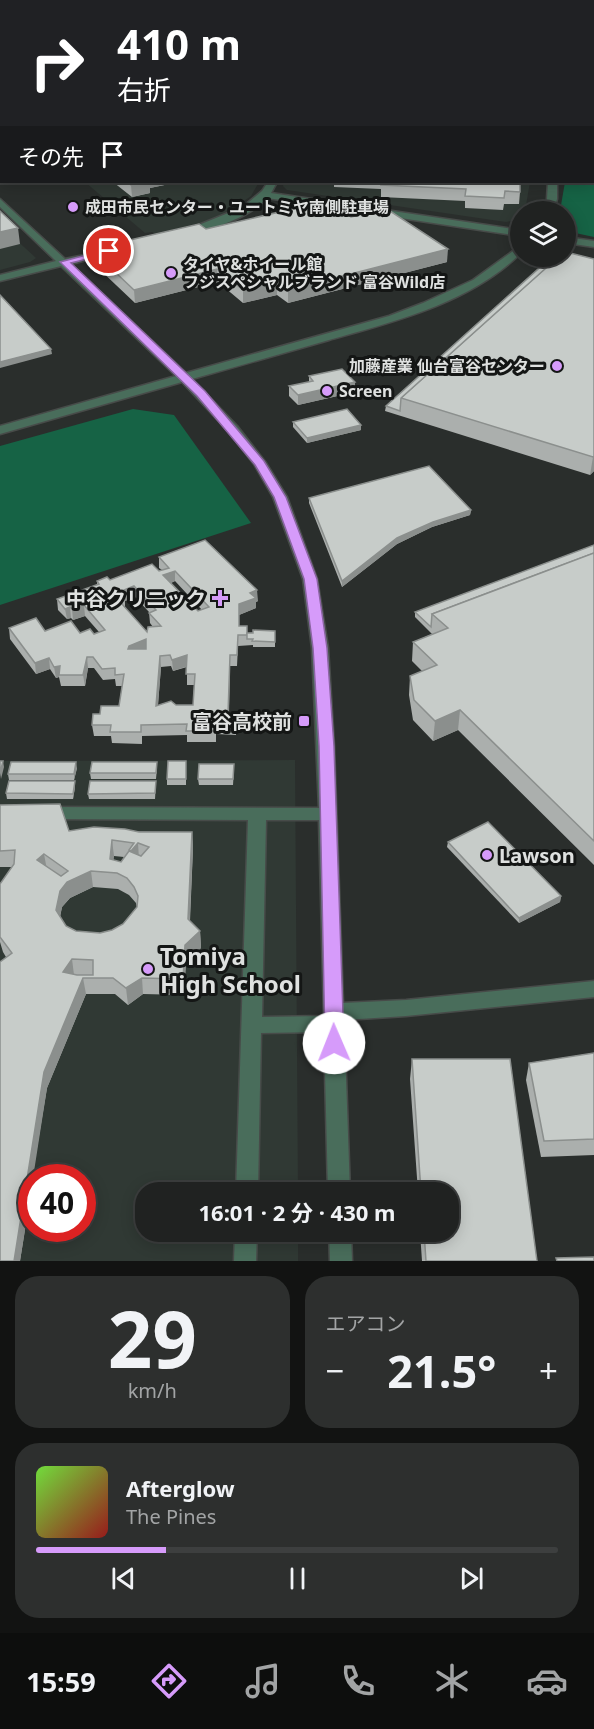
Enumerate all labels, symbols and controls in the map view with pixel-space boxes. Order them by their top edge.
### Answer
text: 410 m [117,15,241,72]
icon: right [18,24,96,102]
text: 右折 [117,71,171,108]
icon: arrive [96,138,129,171]
text: その先 [18,141,84,171]
place label: 成田市民センター・ユートミヤ南側駐車場 [85,196,389,218]
marker: 成田市民センター・ユートミヤ南側駐車場 [66,200,80,214]
map controls [510,201,576,267]
button: layers [510,201,576,267]
pin [83,225,134,276]
icon: arrive [92,234,125,267]
place label: タイヤ&ホイール館 フジスペシャルブランド 富谷Wild店 [183,253,445,293]
marker: タイヤ&ホイール館 フジスペシャルブランド 富谷Wild店 [164,266,178,280]
place label: 加藤産業 仙台富谷センター [349,355,545,377]
marker: 加藤産業 仙台富谷センター [550,359,564,373]
place label: Screen [339,380,392,402]
marker: Screen [320,384,334,398]
place label: 中谷クリニック [66,585,206,612]
marker: 中谷クリニック [211,589,229,607]
place label: 富谷高校前 [192,708,292,735]
marker: 富谷高校前 [297,714,311,728]
place label: Lawson [499,842,575,869]
marker: Lawson [480,848,494,862]
place label: Tomiya High School [160,939,301,1000]
marker: Tomiya High School [141,962,155,976]
position arrow [302,1011,366,1075]
speed limit sign: 40 [18,1164,96,1242]
text: 16:01 · 2 分 · 430 m [199,1197,396,1227]
text: 29 [108,1285,197,1391]
text: エアコン [326,1310,406,1337]
text: 21.5° [387,1340,496,1401]
text: − [326,1348,344,1393]
text: + [539,1348,558,1393]
text: km/h [128,1377,177,1404]
text: Afterglow [126,1473,235,1503]
text: The Pines [126,1503,216,1530]
icon: previous [107,1562,140,1595]
icon: pause [281,1562,314,1595]
icon: next [455,1562,488,1595]
icon: directions [148,1660,190,1702]
icon: music [242,1660,284,1702]
icon: phone [337,1660,379,1702]
icon: climate [431,1660,473,1702]
icon: car [526,1660,568,1702]
text: 15:59 [26,1663,96,1700]

